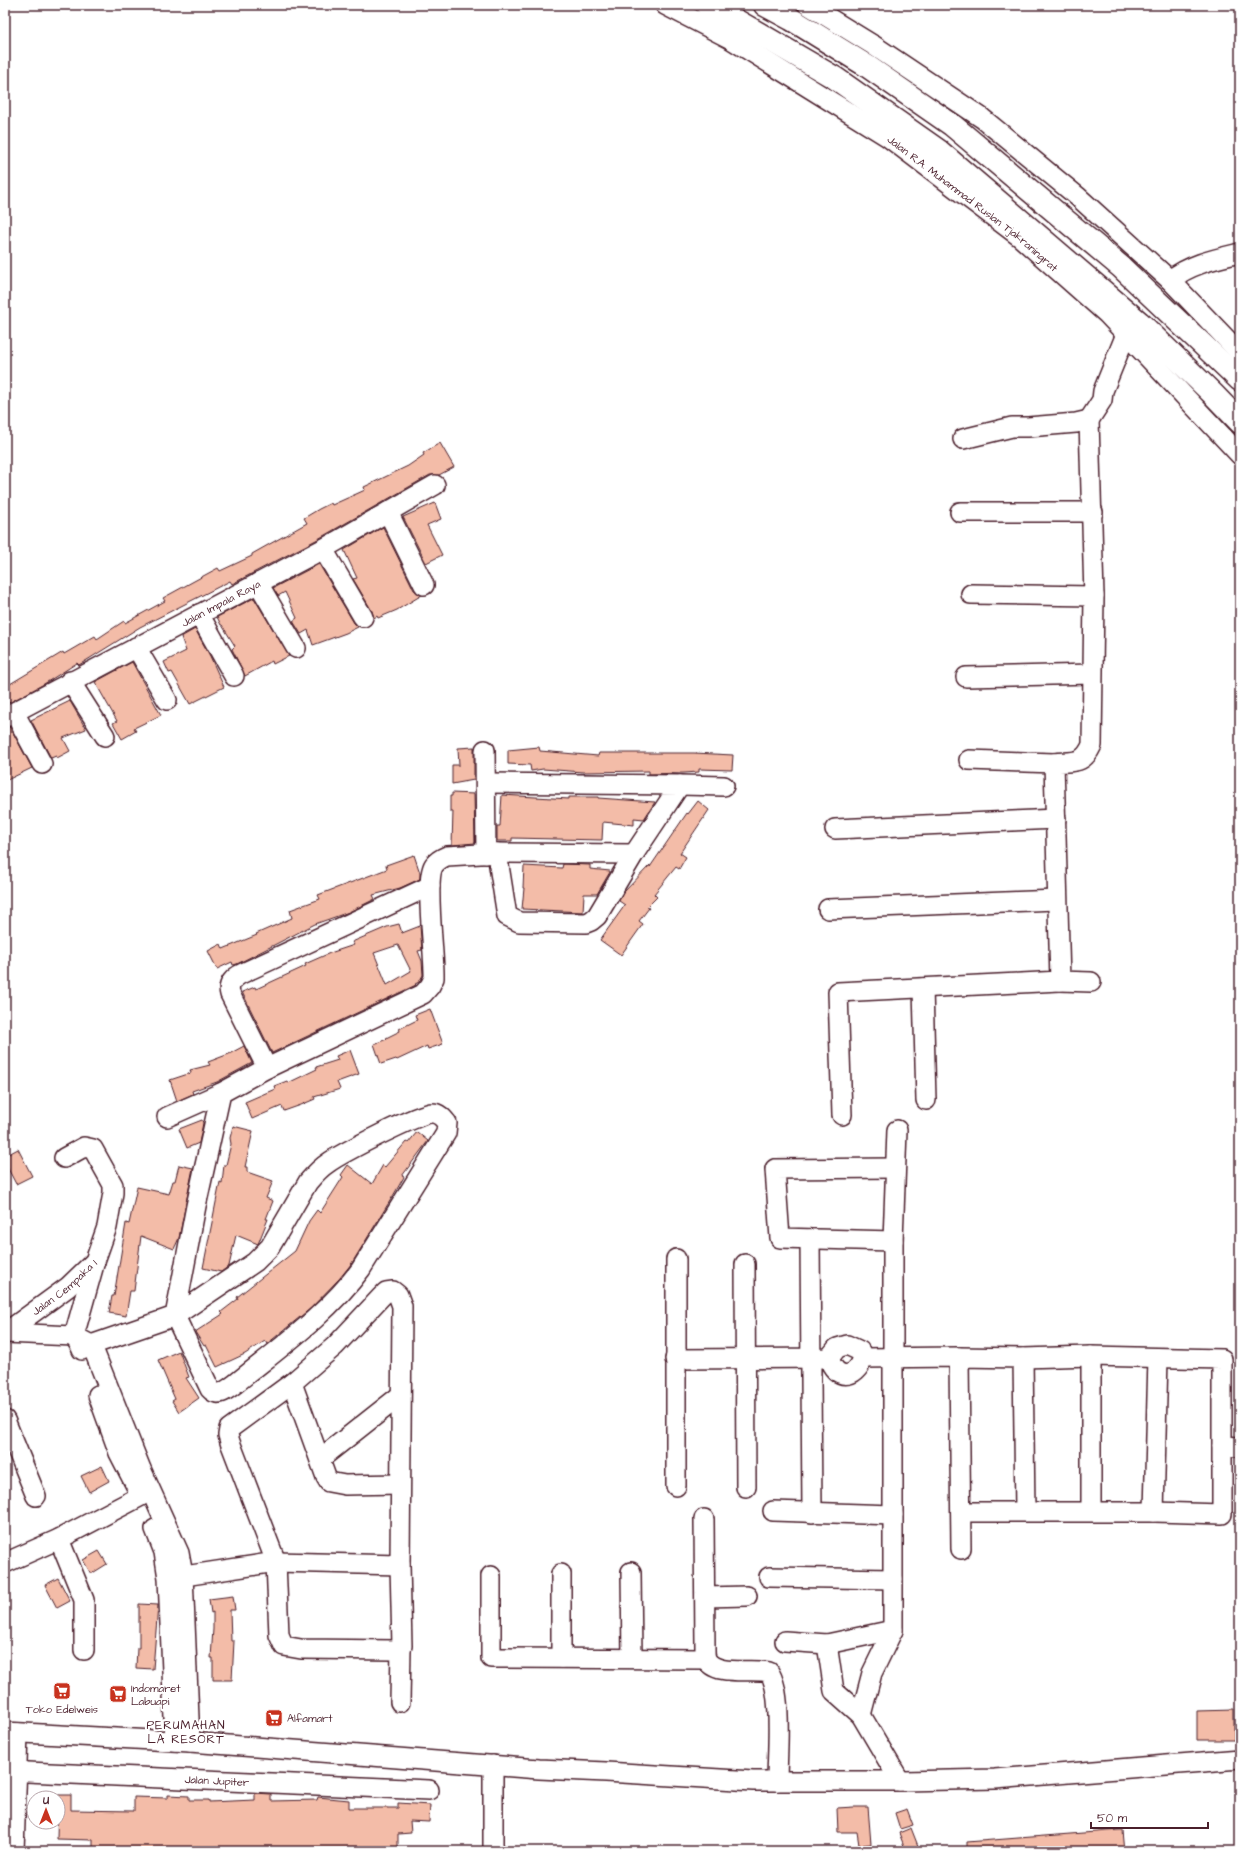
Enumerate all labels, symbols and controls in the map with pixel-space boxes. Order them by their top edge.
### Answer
street label: Jalan R.A. Muhammad Ruslan Tjakraningrat [884,132,1062,276]
street label: Jalan Impala Raya [179,576,264,631]
street label: Jalan Cempaka 1 [29,1256,101,1319]
supermarket icon: Toko Edelweis [52,1681,72,1701]
place label: Indomaret Labuapi [131,1681,181,1709]
supermarket icon: Indomaret Labuapi [108,1684,128,1704]
place label: Toko Edelweis [26,1702,99,1717]
supermarket icon: Alfamart [264,1708,284,1728]
place label: Alfamart [287,1711,333,1726]
district label: PERUMAHAN LA RESORT [146,1717,226,1748]
street label: Jalan Jupiter [184,1772,249,1790]
north arrow [26,1790,66,1830]
text: U [42,1793,49,1808]
scale bar [1091,1804,1208,1830]
text: 50 m [1097,1810,1128,1827]

